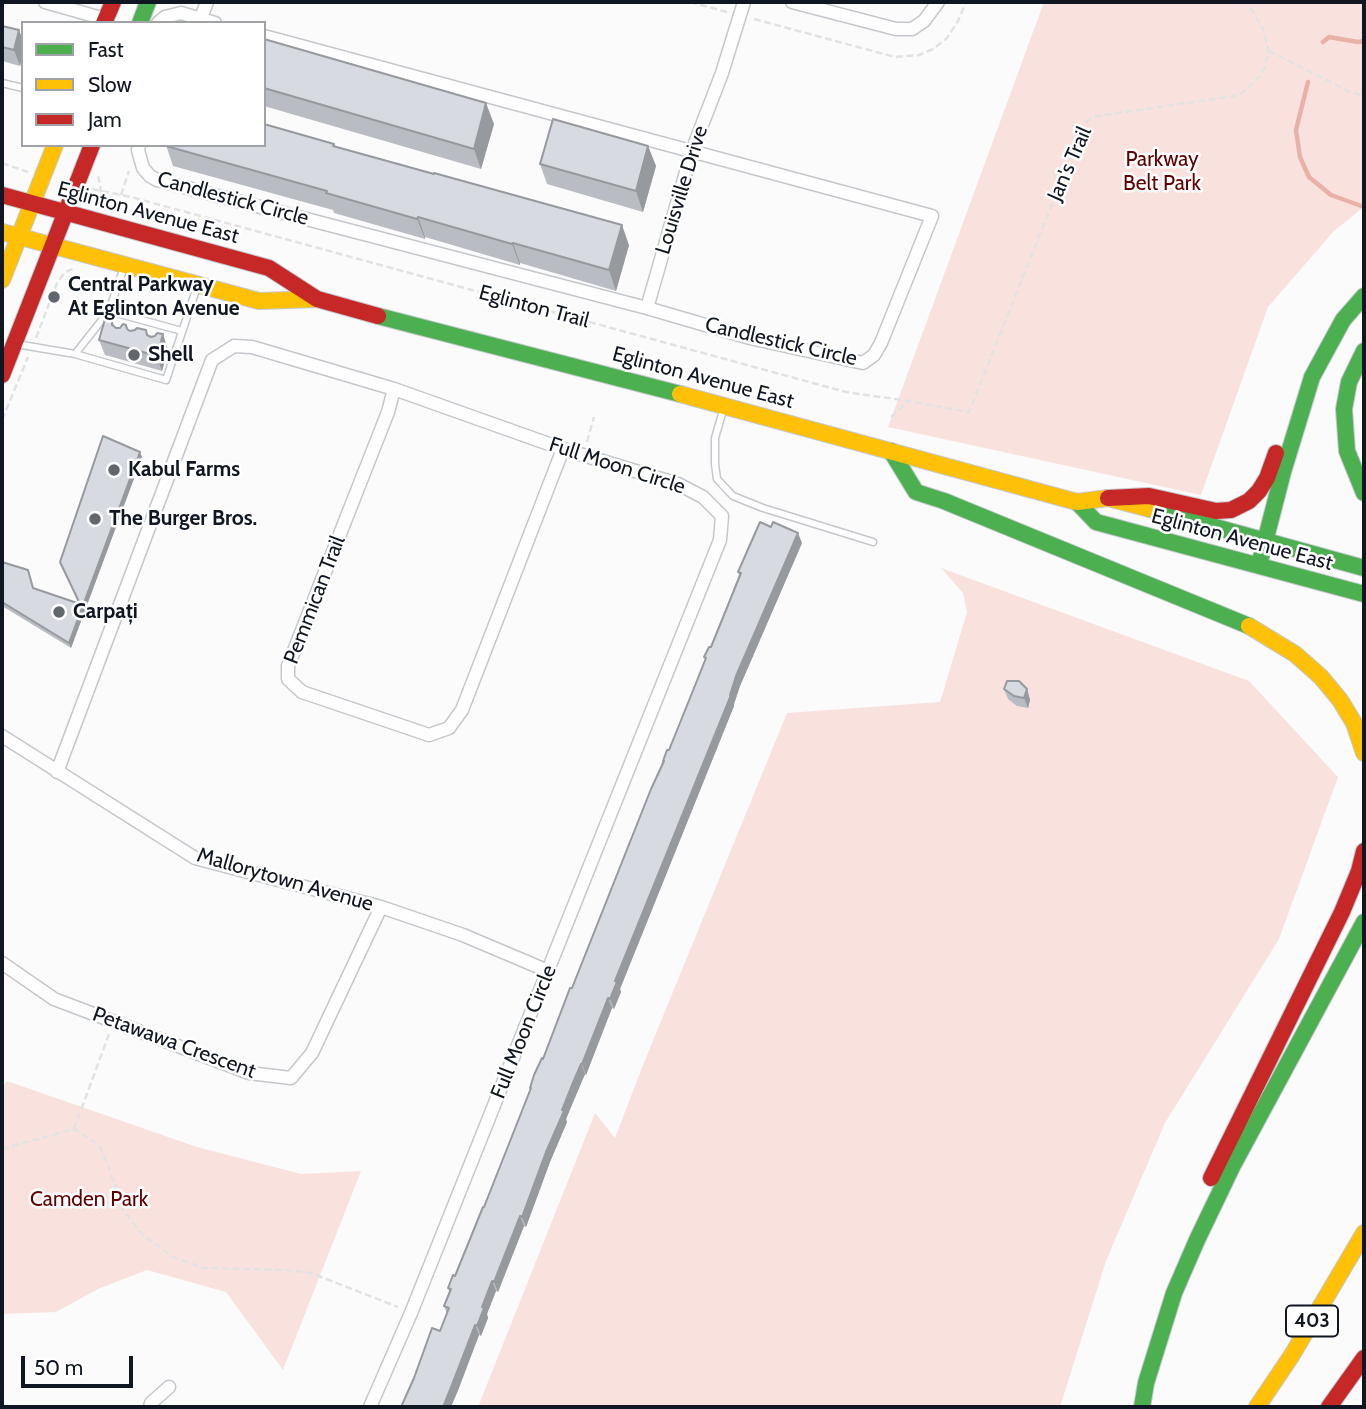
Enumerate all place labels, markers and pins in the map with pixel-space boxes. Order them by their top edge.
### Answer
place label: Central Parkway At Eglinton Avenue [68,272,240,322]
marker: Central Parkway At Eglinton Avenue [46,289,62,305]
place label: Shell [148,342,193,368]
marker: Shell [126,347,142,363]
place label: Kabul Farms [128,457,240,483]
marker: Kabul Farms [106,462,122,478]
place label: The Burger Bros. [109,506,257,532]
marker: The Burger Bros. [87,511,103,527]
place label: Carpați [73,599,138,625]
marker: Carpați [51,604,67,620]

